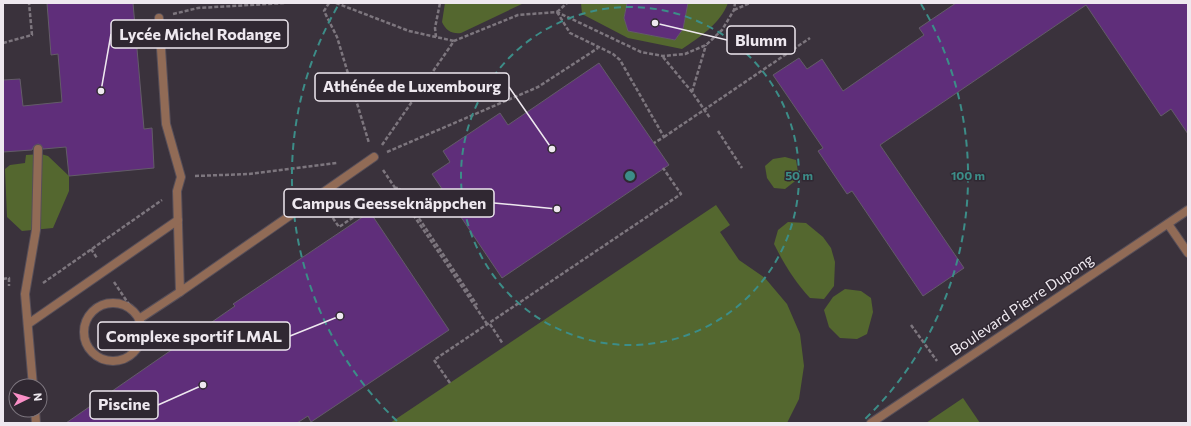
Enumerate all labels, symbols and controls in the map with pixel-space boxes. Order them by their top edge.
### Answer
callout: Lycée Michel Rodange [111,20,288,48]
text: Lycée Michel Rodange [119,24,281,43]
callout: Blumm [727,26,795,54]
text: Blumm [735,30,787,49]
callout: Athénée de Luxembourg [315,73,509,101]
text: Athénée de Luxembourg [323,76,501,95]
text: 50 m [785,168,813,182]
text: 100 m [951,168,985,182]
centre of rings [623,169,637,183]
callout: Campus Geesseknäppchen [284,189,494,217]
text: Campus Geesseknäppchen [292,193,486,212]
street label: Boulevard Pierre Dupong [946,249,1096,359]
callout: Complexe sportif LMAL [98,322,290,350]
text: Complexe sportif LMAL [106,326,282,345]
north arrow [8,378,48,418]
callout: Piscine [90,391,158,419]
text: N [32,392,45,402]
text: Piscine [98,394,150,413]

